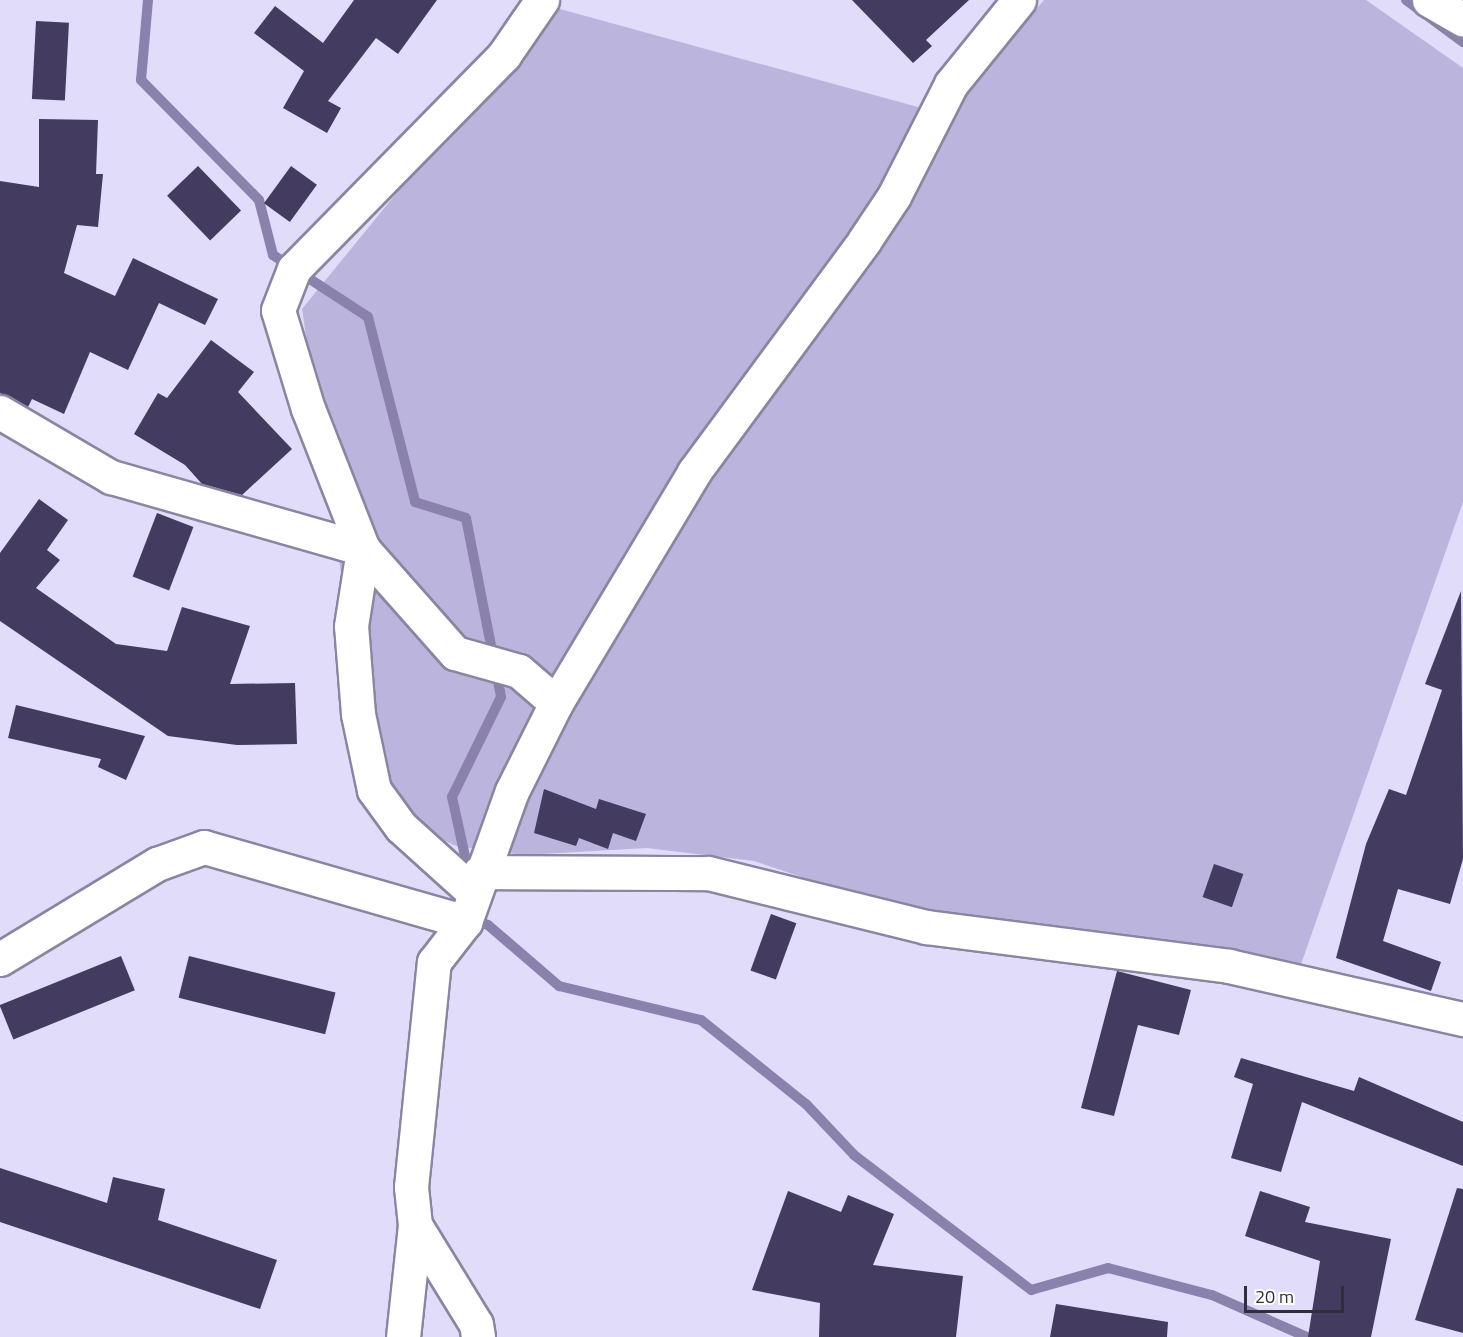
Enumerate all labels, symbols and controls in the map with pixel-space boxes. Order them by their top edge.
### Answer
scale bar [1247,1274,1348,1312]
text: 20 m [1255,1283,1294,1310]

